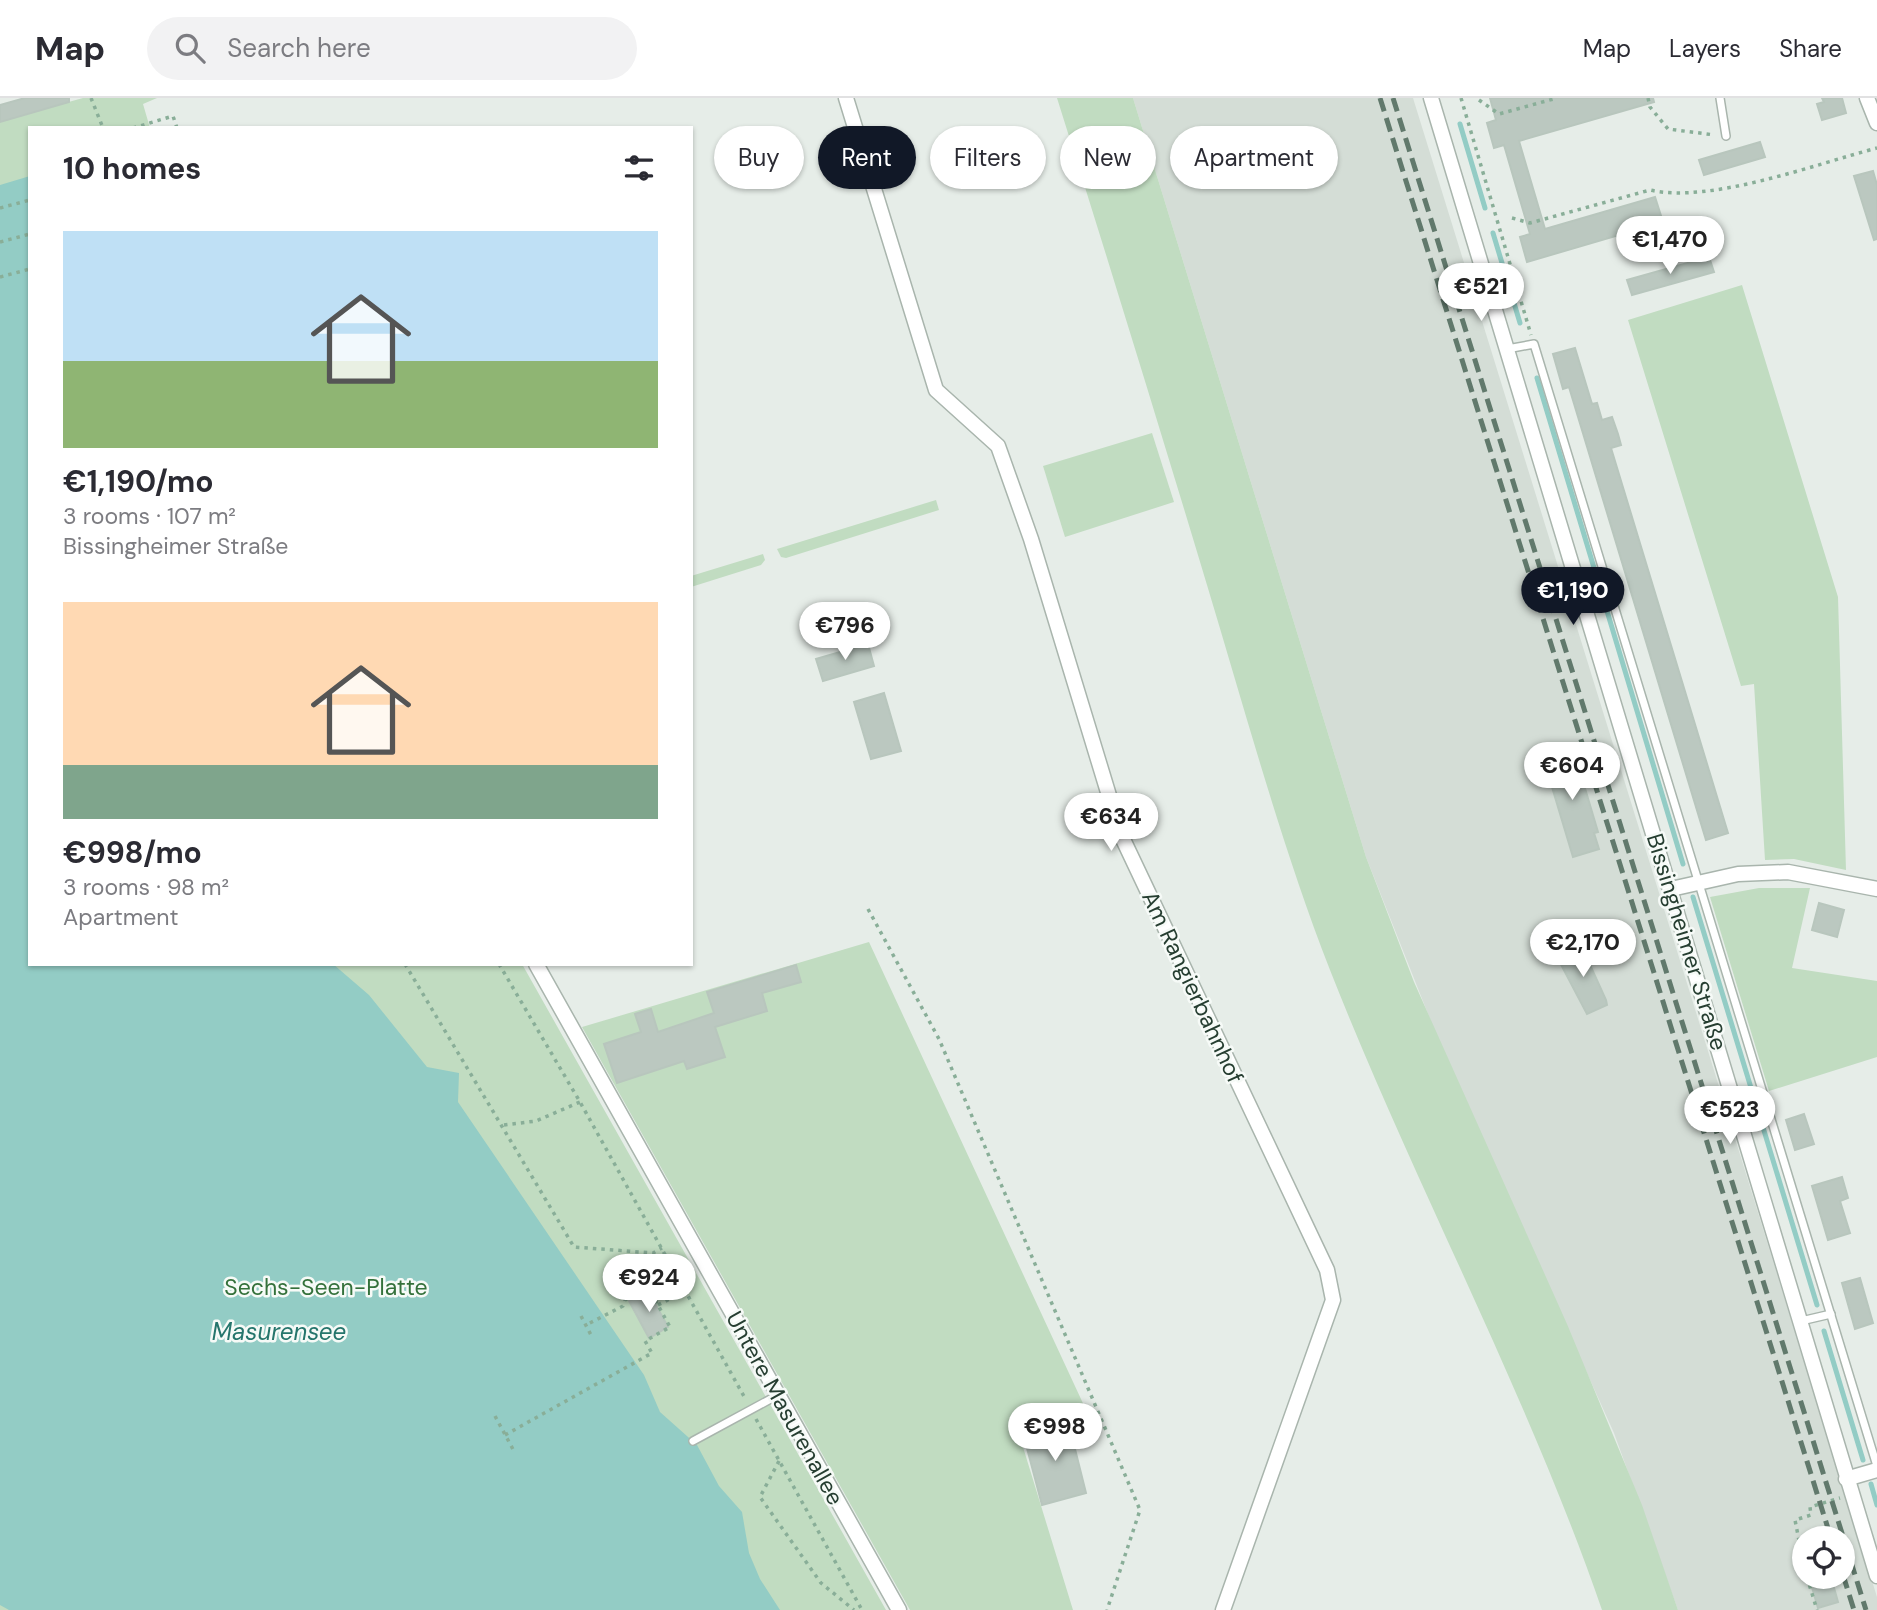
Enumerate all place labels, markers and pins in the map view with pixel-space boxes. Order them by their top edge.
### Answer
pin: €1,470 [1613,216,1727,276]
pin: €521 [1440,264,1522,323]
pin: €1,190 [1516,568,1630,627]
pin: €796 [804,602,886,662]
pin: €604 [1531,742,1613,802]
pin: €634 [1070,794,1152,853]
pin: €2,170 [1526,920,1640,979]
pin: €523 [1689,1086,1771,1146]
pin: €924 [608,1254,690,1314]
pin: €998 [1014,1404,1096,1463]

